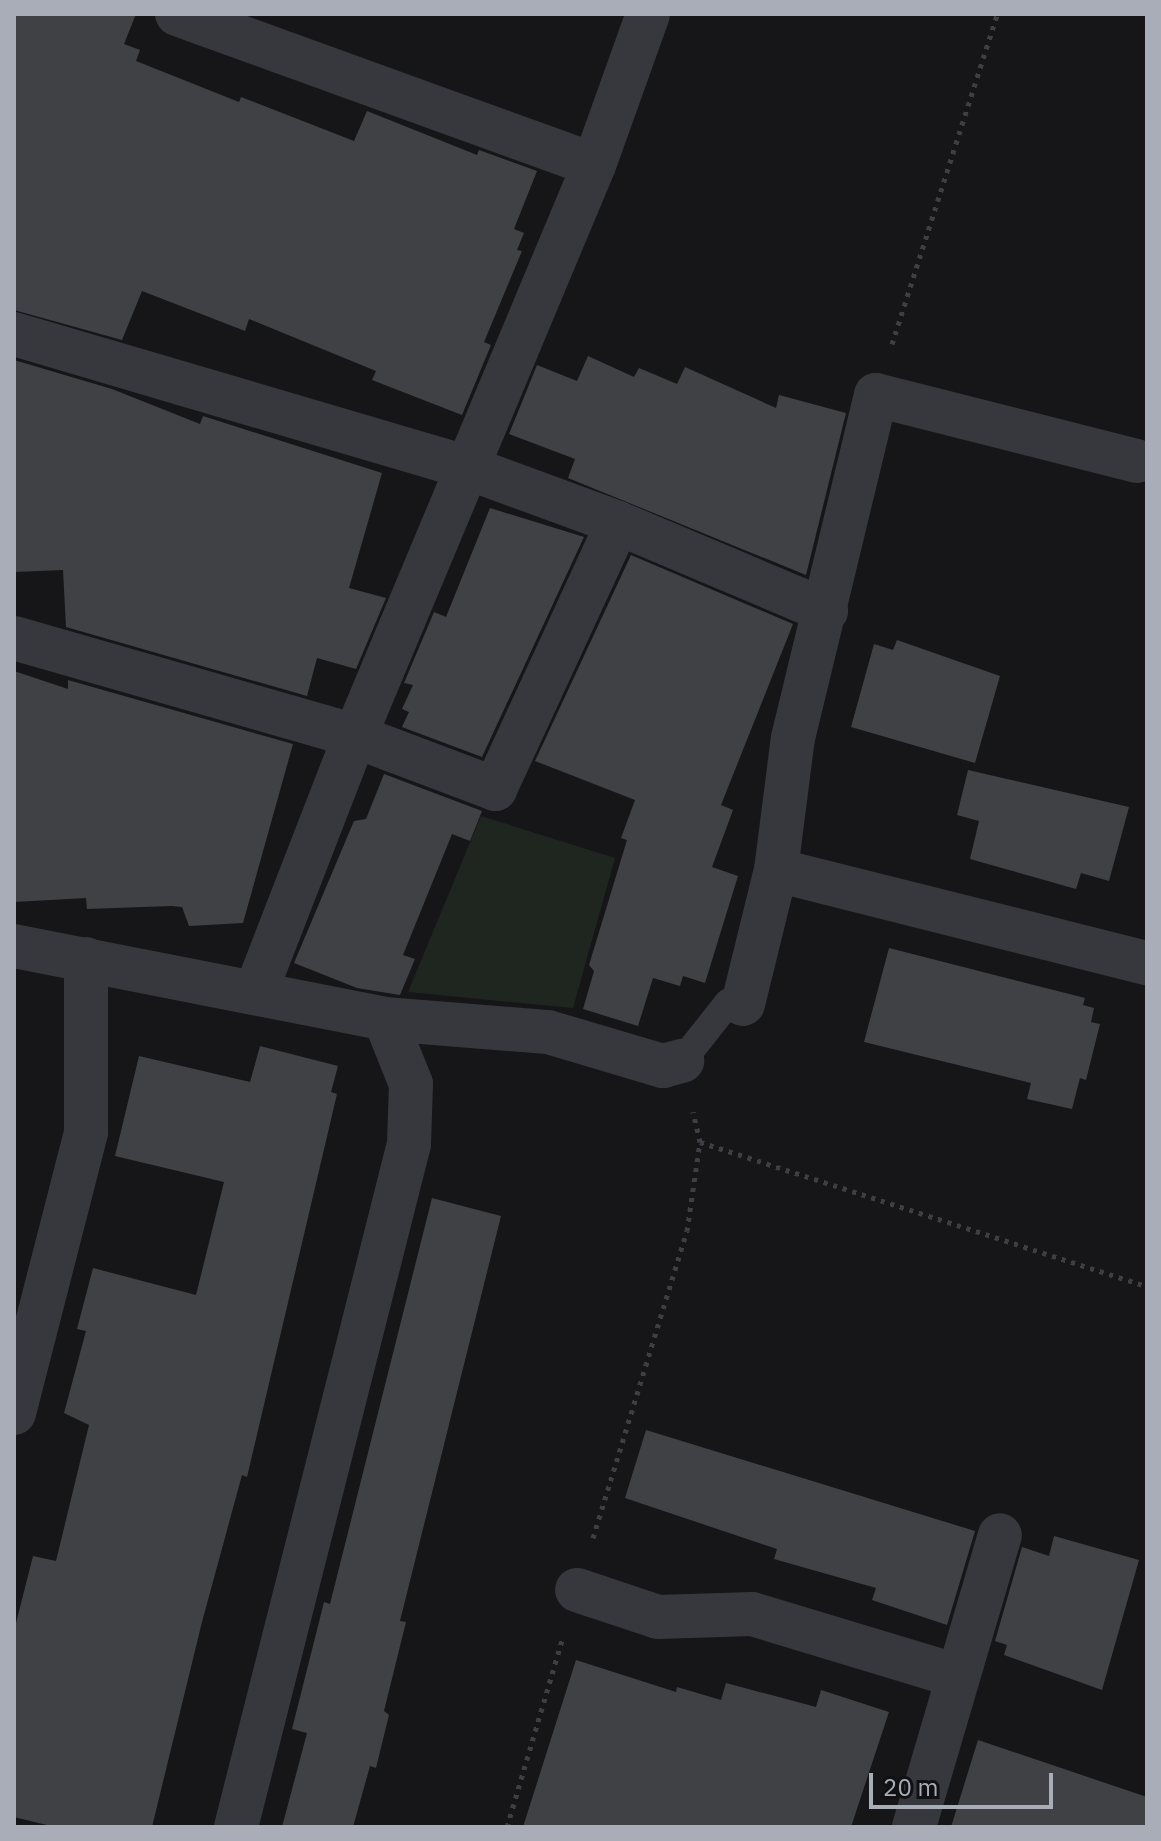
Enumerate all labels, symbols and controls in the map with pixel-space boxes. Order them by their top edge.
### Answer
scale bar [873,1757,1057,1807]
text: 20 m [883,1771,938,1803]

